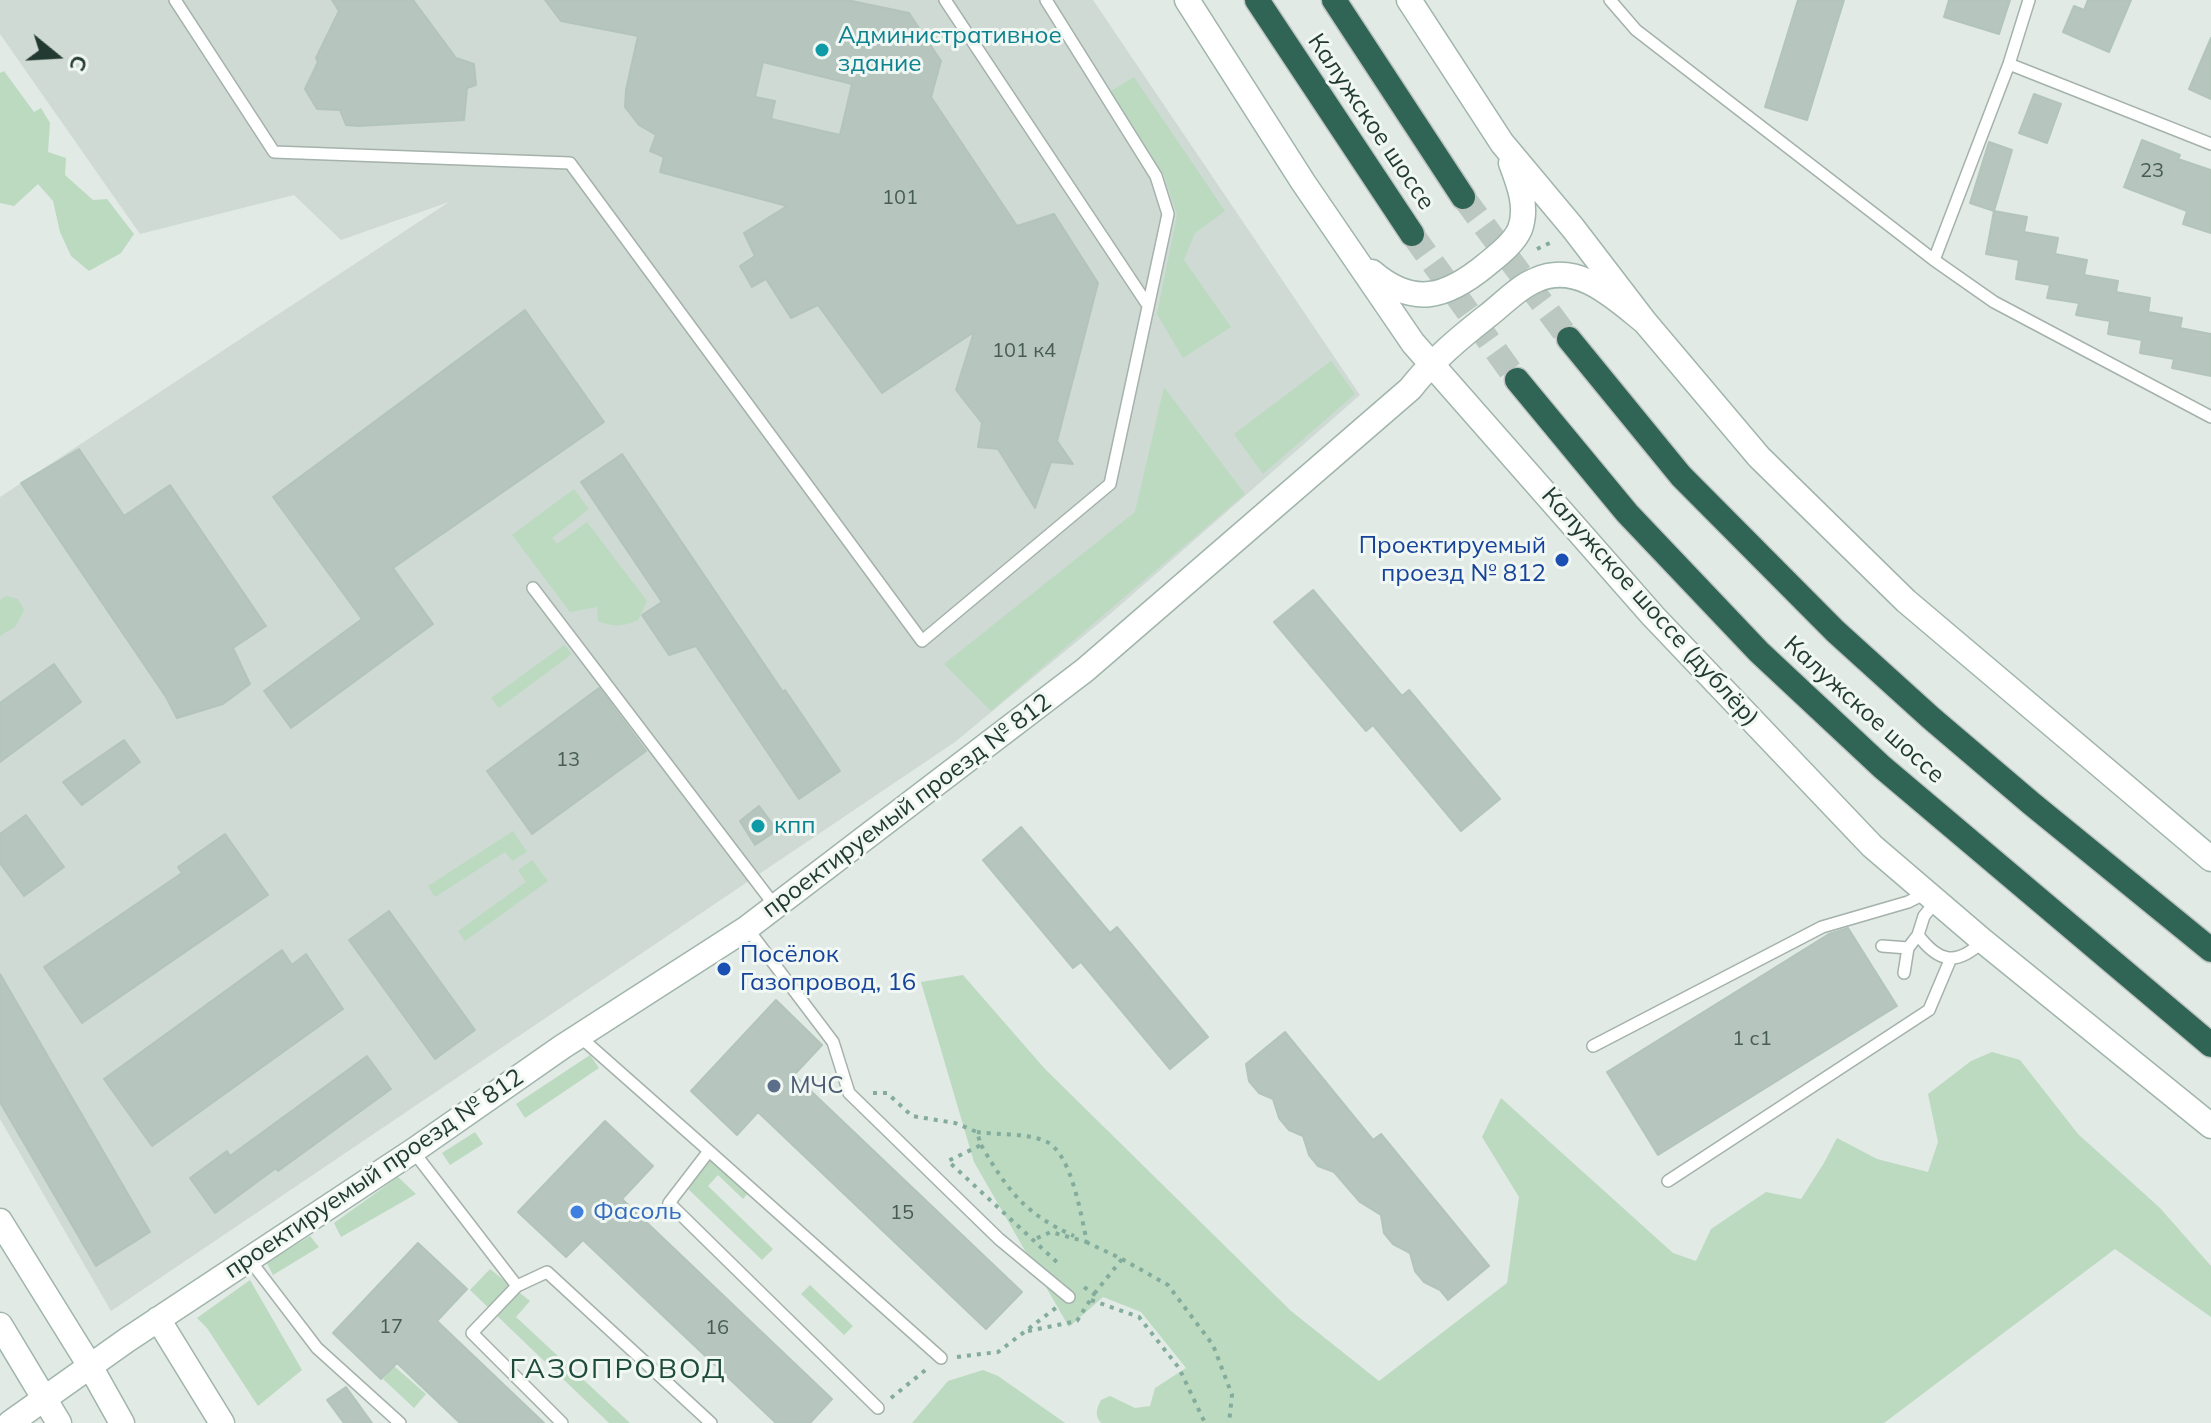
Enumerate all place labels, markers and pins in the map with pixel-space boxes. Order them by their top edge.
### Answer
place label: Административное здание [838,22,1062,78]
marker: Административное здание [813,41,831,59]
place label: Проектируемый проезд № 812 [1359,532,1546,588]
marker: Проектируемый проезд № 812 [1553,551,1571,569]
place label: кпп [774,812,815,840]
marker: кпп [749,817,767,835]
place label: Посёлок Газопровод, 16 [740,941,916,997]
marker: Посёлок Газопровод, 16 [715,960,733,978]
place label: МЧС [790,1072,844,1100]
marker: МЧС [765,1077,783,1095]
place label: Фасоль [593,1198,682,1226]
marker: Фасоль [568,1203,586,1221]

